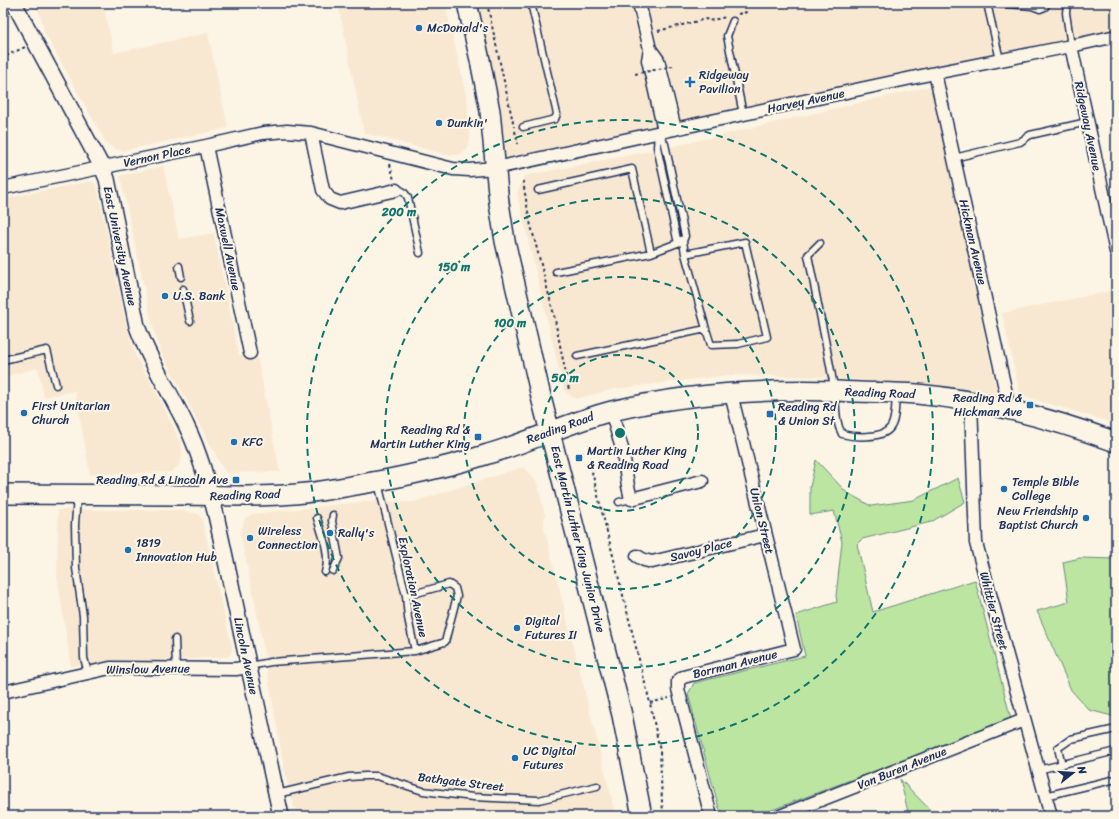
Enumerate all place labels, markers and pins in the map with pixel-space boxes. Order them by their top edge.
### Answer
place label: McDonald's [427,17,489,39]
marker: McDonald's [414,23,424,33]
place label: Ridgeway Pavilion [699,64,749,100]
marker: Ridgeway Pavilion [684,76,696,88]
place label: Dunkin' [447,112,488,134]
marker: Dunkin' [434,118,444,128]
place label: U.S. Bank [173,285,226,307]
marker: U.S. Bank [160,291,170,301]
place label: Reading Rd & Hickman Ave [953,387,1022,423]
place label: First Unitarian Church [32,395,110,431]
place label: Reading Rd & Union St [778,396,838,432]
marker: Reading Rd & Hickman Ave [1025,400,1035,410]
marker: First Unitarian Church [19,408,29,418]
marker: Reading Rd & Union St [765,409,775,419]
place label: Reading Rd & Martin Luther King [370,419,470,455]
centre of rings [613,426,627,440]
place label: KFC [242,431,263,453]
marker: Reading Rd & Martin Luther King [473,432,483,442]
marker: KFC [229,437,239,447]
place label: Martin Luther King & Reading Road [587,440,687,476]
marker: Martin Luther King & Reading Road [574,453,584,463]
place label: Reading Rd & Lincoln Ave [96,469,228,491]
place label: Temple Bible College [1012,471,1079,507]
marker: Reading Rd & Lincoln Ave [231,475,241,485]
marker: Temple Bible College [999,484,1009,494]
place label: New Friendship Baptist Church [997,500,1079,536]
marker: New Friendship Baptist Church [1081,513,1091,523]
place label: Wireless Connection [258,520,318,556]
place label: Rally's [338,522,375,544]
marker: Rally's [325,528,335,538]
place label: 1819 Innovation Hub [135,532,218,568]
marker: Wireless Connection [245,533,255,543]
marker: 1819 Innovation Hub [123,545,133,555]
place label: Digital Futures II [525,610,577,646]
marker: Digital Futures II [512,623,522,633]
place label: UC Digital Futures [523,740,577,776]
marker: UC Digital Futures [510,753,520,763]

